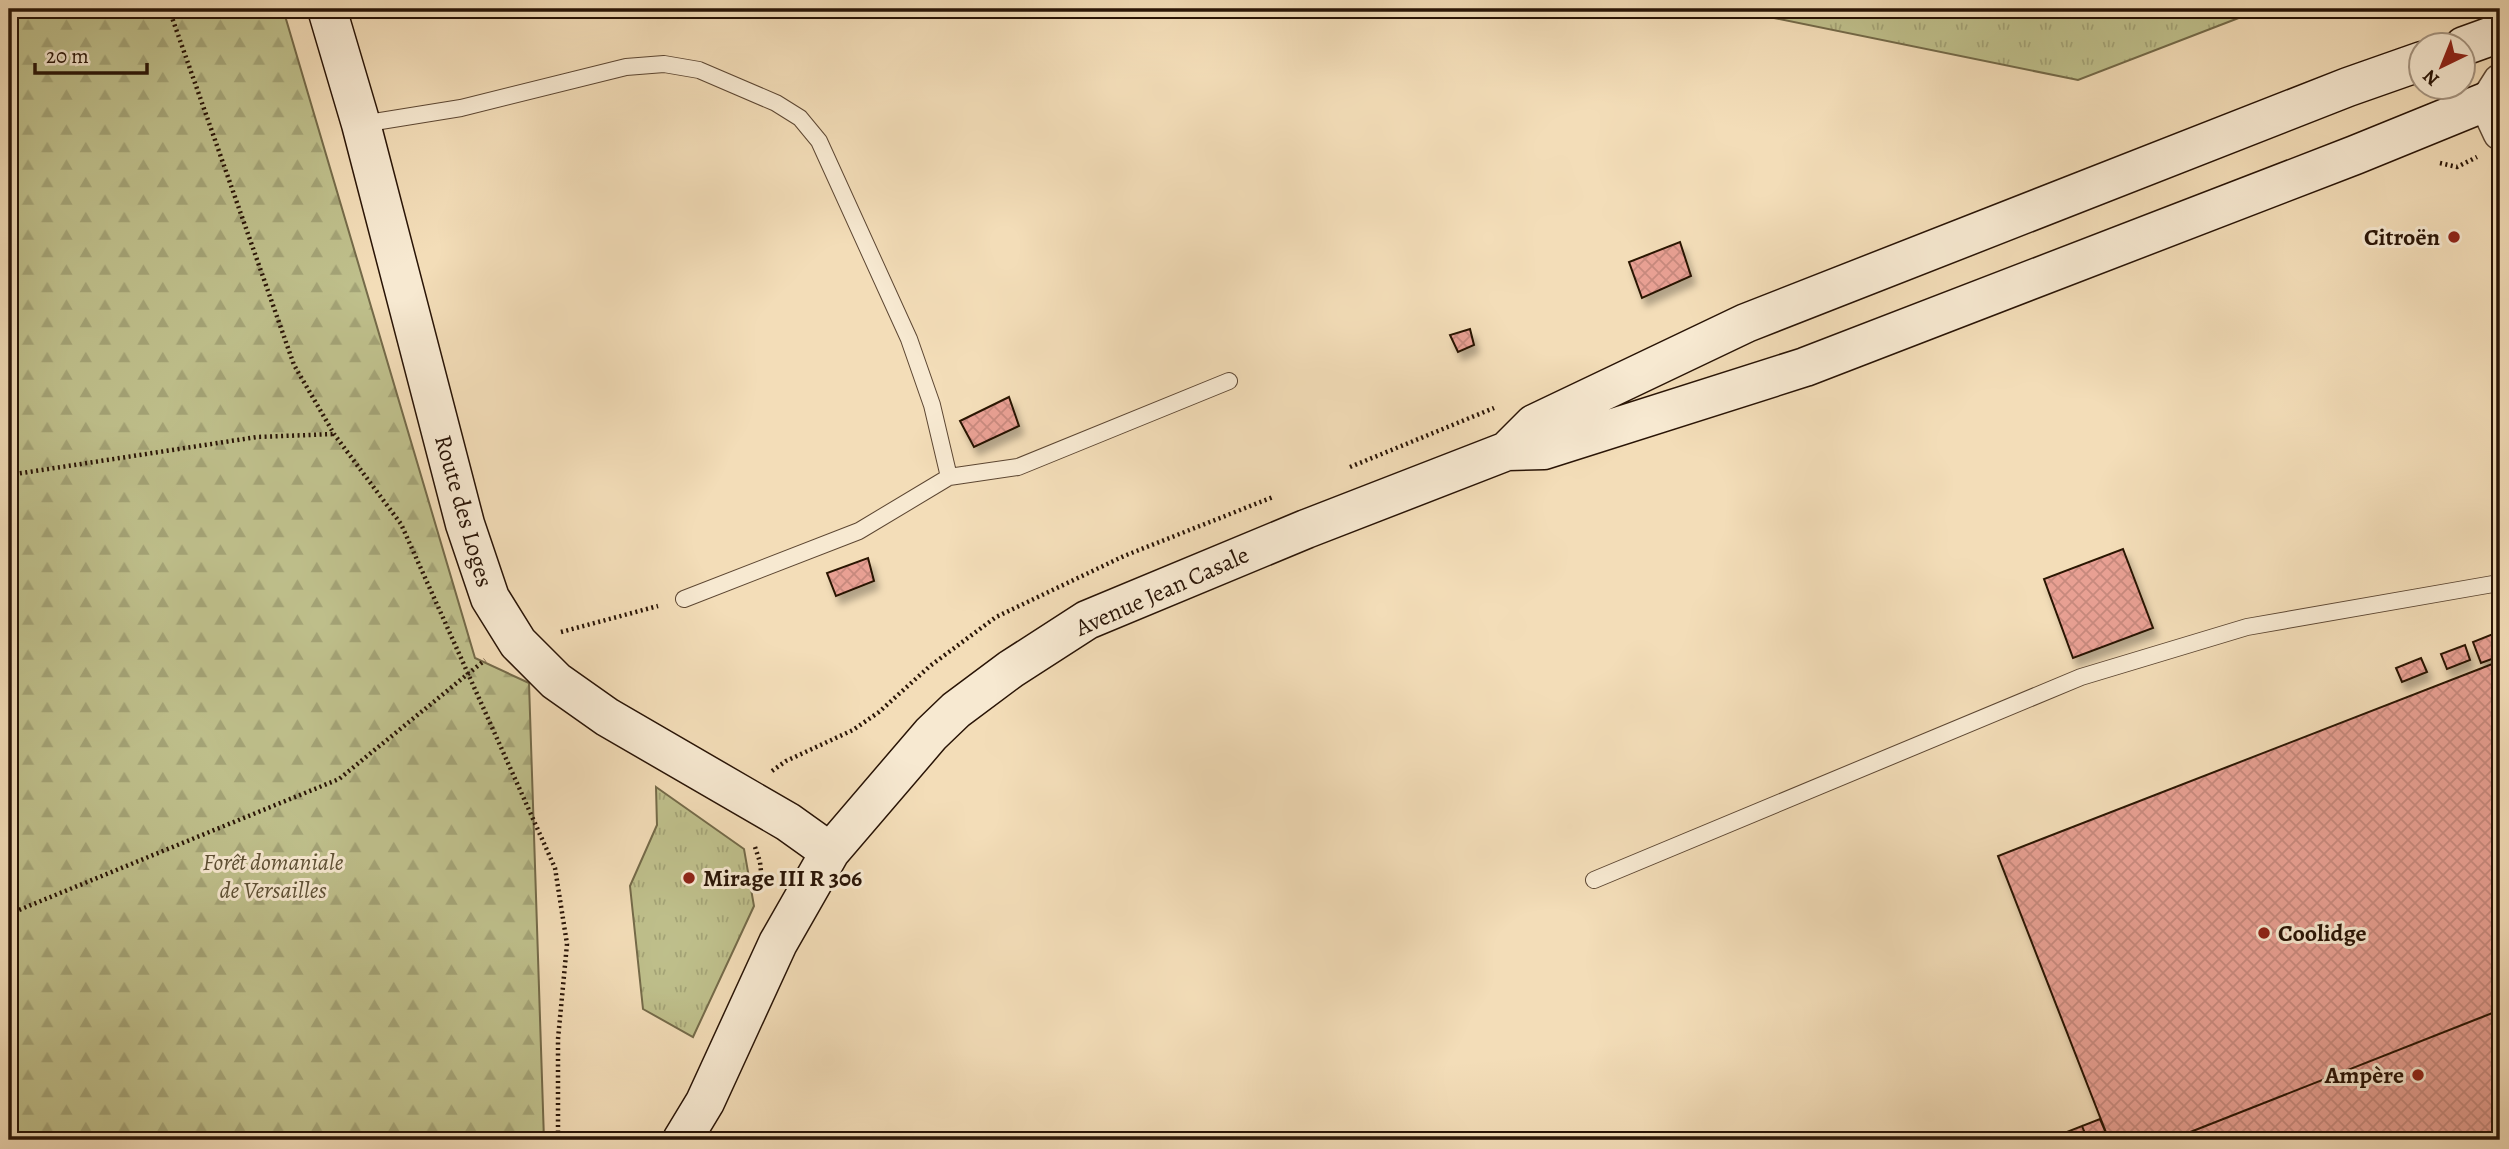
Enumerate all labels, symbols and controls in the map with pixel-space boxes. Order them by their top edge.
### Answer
scale bar [35,32,147,76]
north arrow [2408,32,2478,102]
text: 20 m [46,42,89,70]
text: N [2417,63,2445,92]
place label: Citroën [2364,221,2440,253]
marker: Citroën [2446,229,2462,245]
street label: Route des Loges [427,431,501,591]
street label: Avenue Jean Casale [1069,538,1254,644]
park label: Forêt domaniale de Versailles [203,846,344,906]
place label: Mirage III R 306 [703,862,862,894]
marker: Mirage III R 306 [681,870,697,886]
place label: Coolidge [2278,917,2367,949]
marker: Coolidge [2256,925,2272,941]
place label: Ampère [2324,1059,2404,1091]
marker: Ampère [2410,1067,2426,1083]

